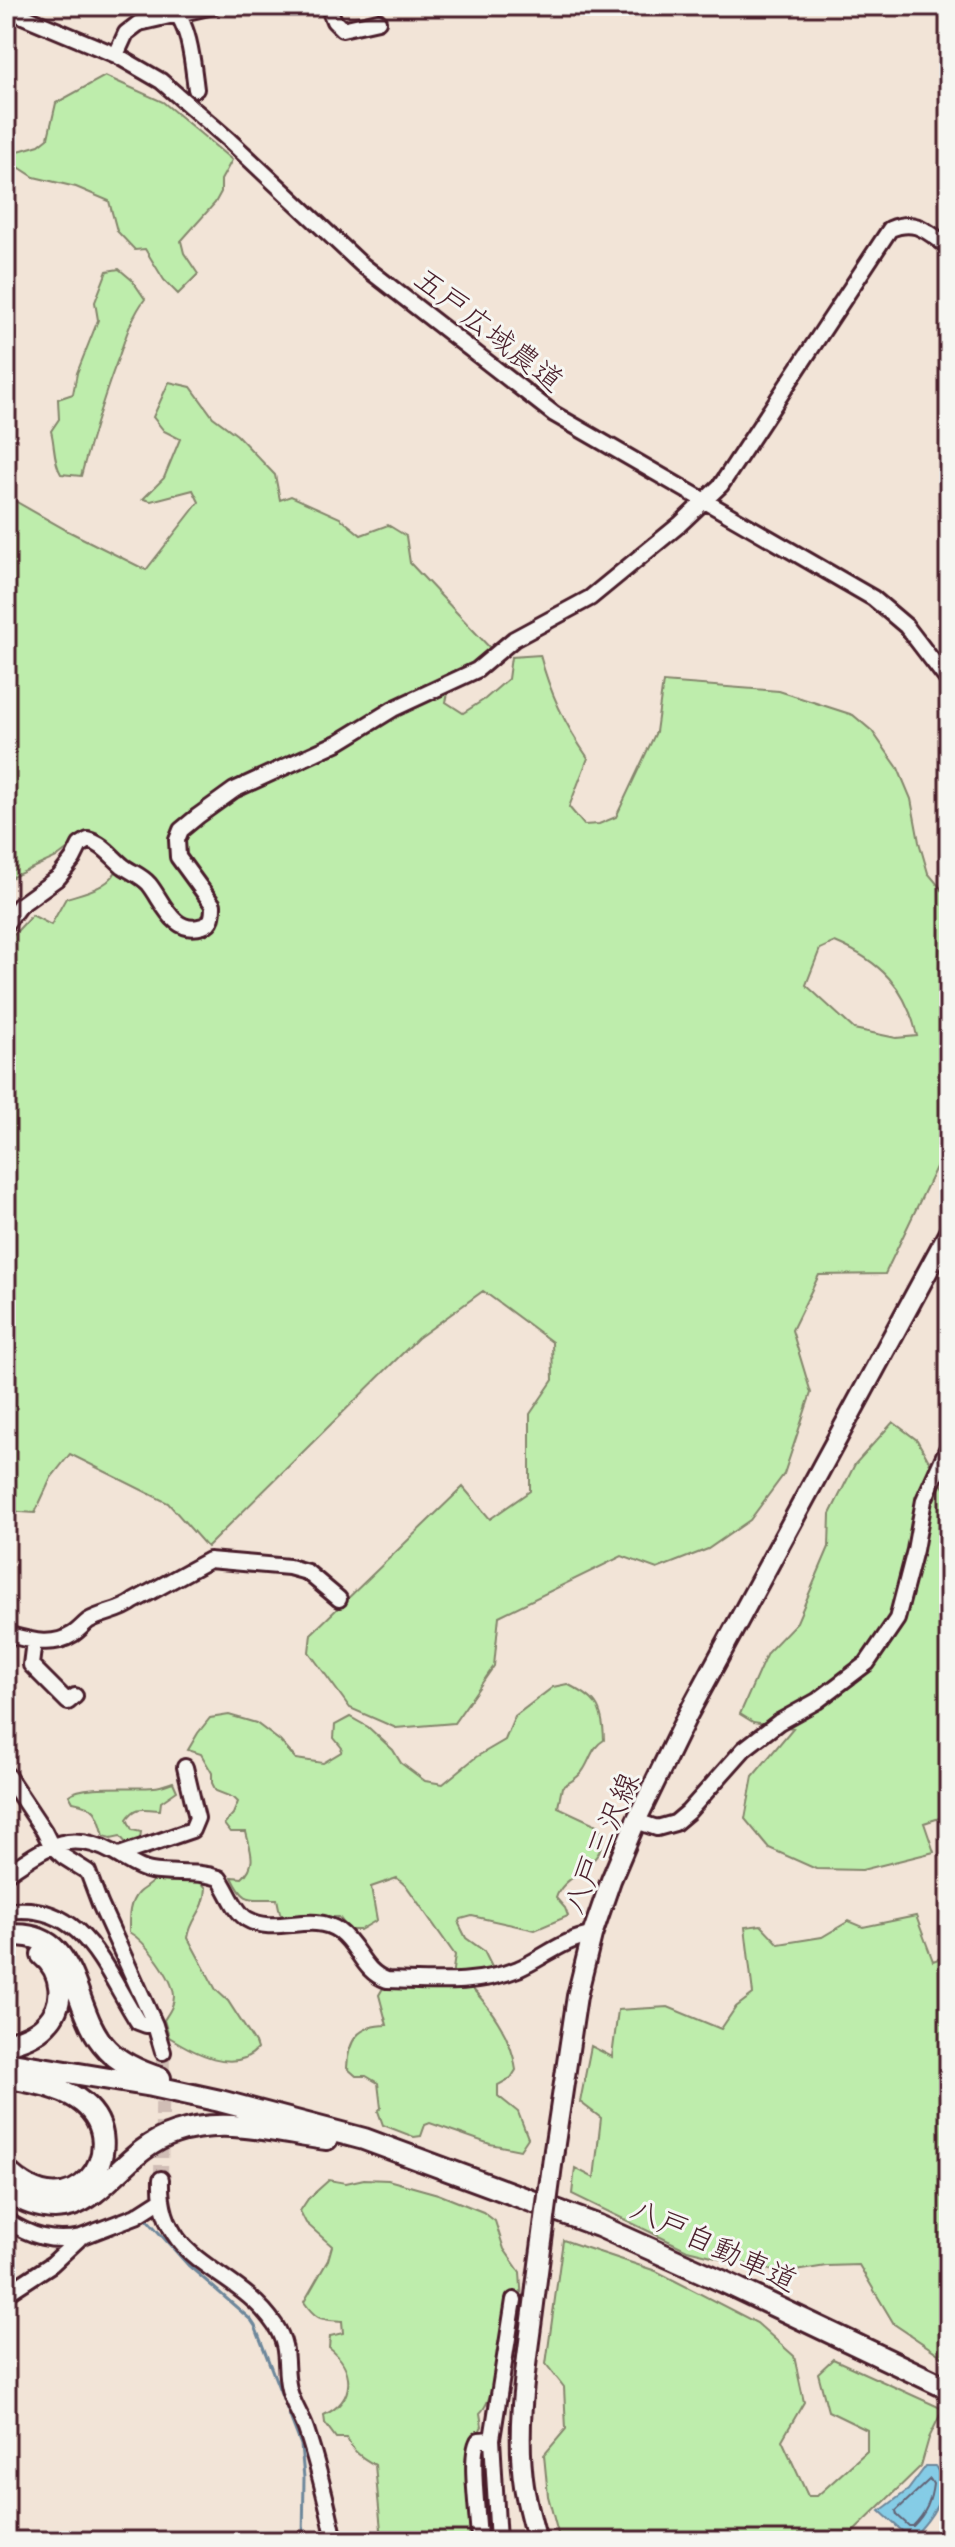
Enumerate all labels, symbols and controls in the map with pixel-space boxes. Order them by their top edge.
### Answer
street label: 五戸広域農道 [405,259,572,403]
street label: 八戸三沢線 [553,1766,651,1921]
street label: 八戸自動車道 [623,2189,804,2303]

